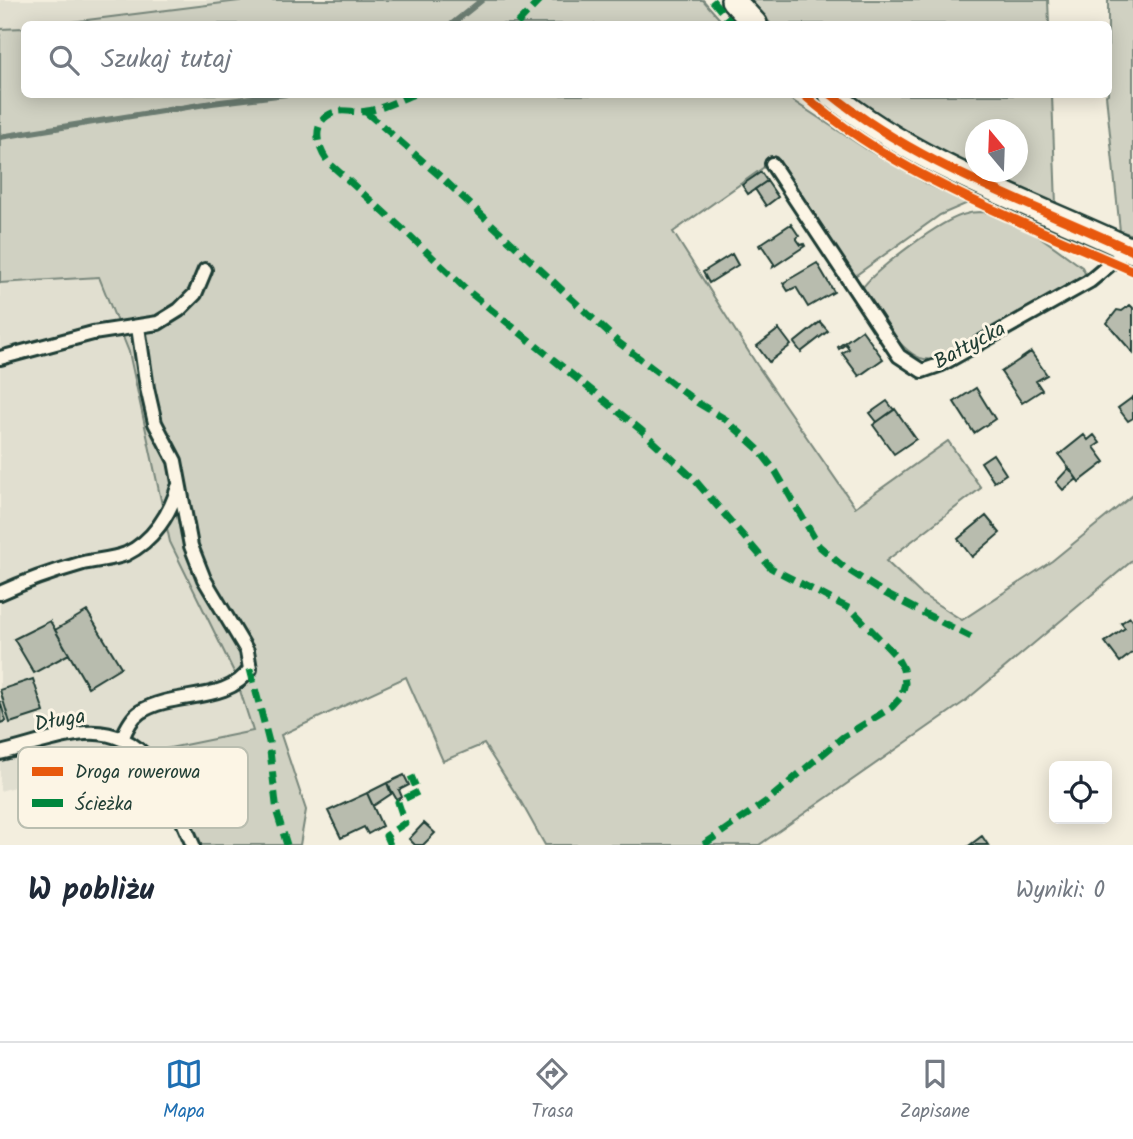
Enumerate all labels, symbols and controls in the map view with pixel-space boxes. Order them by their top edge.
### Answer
search box [21,21,1112,98]
text: Szukaj tutaj [101,39,232,81]
icon: search [45,41,83,79]
north arrow [965,119,1028,182]
street label: Bałtycka [928,313,1012,379]
street label: Długa [32,700,88,742]
legend [18,747,248,828]
text: Droga rowerowa [75,758,201,788]
map controls [1049,761,1112,824]
button: locate [1049,761,1112,824]
text: Ścieżka [75,790,133,820]
text: W pobliżu [28,867,154,915]
text: Wyniki: 0 [1016,873,1105,909]
tab: Mapa [163,1055,205,1127]
tab: Trasa [531,1055,574,1127]
tab: Zapisane [900,1055,970,1127]

